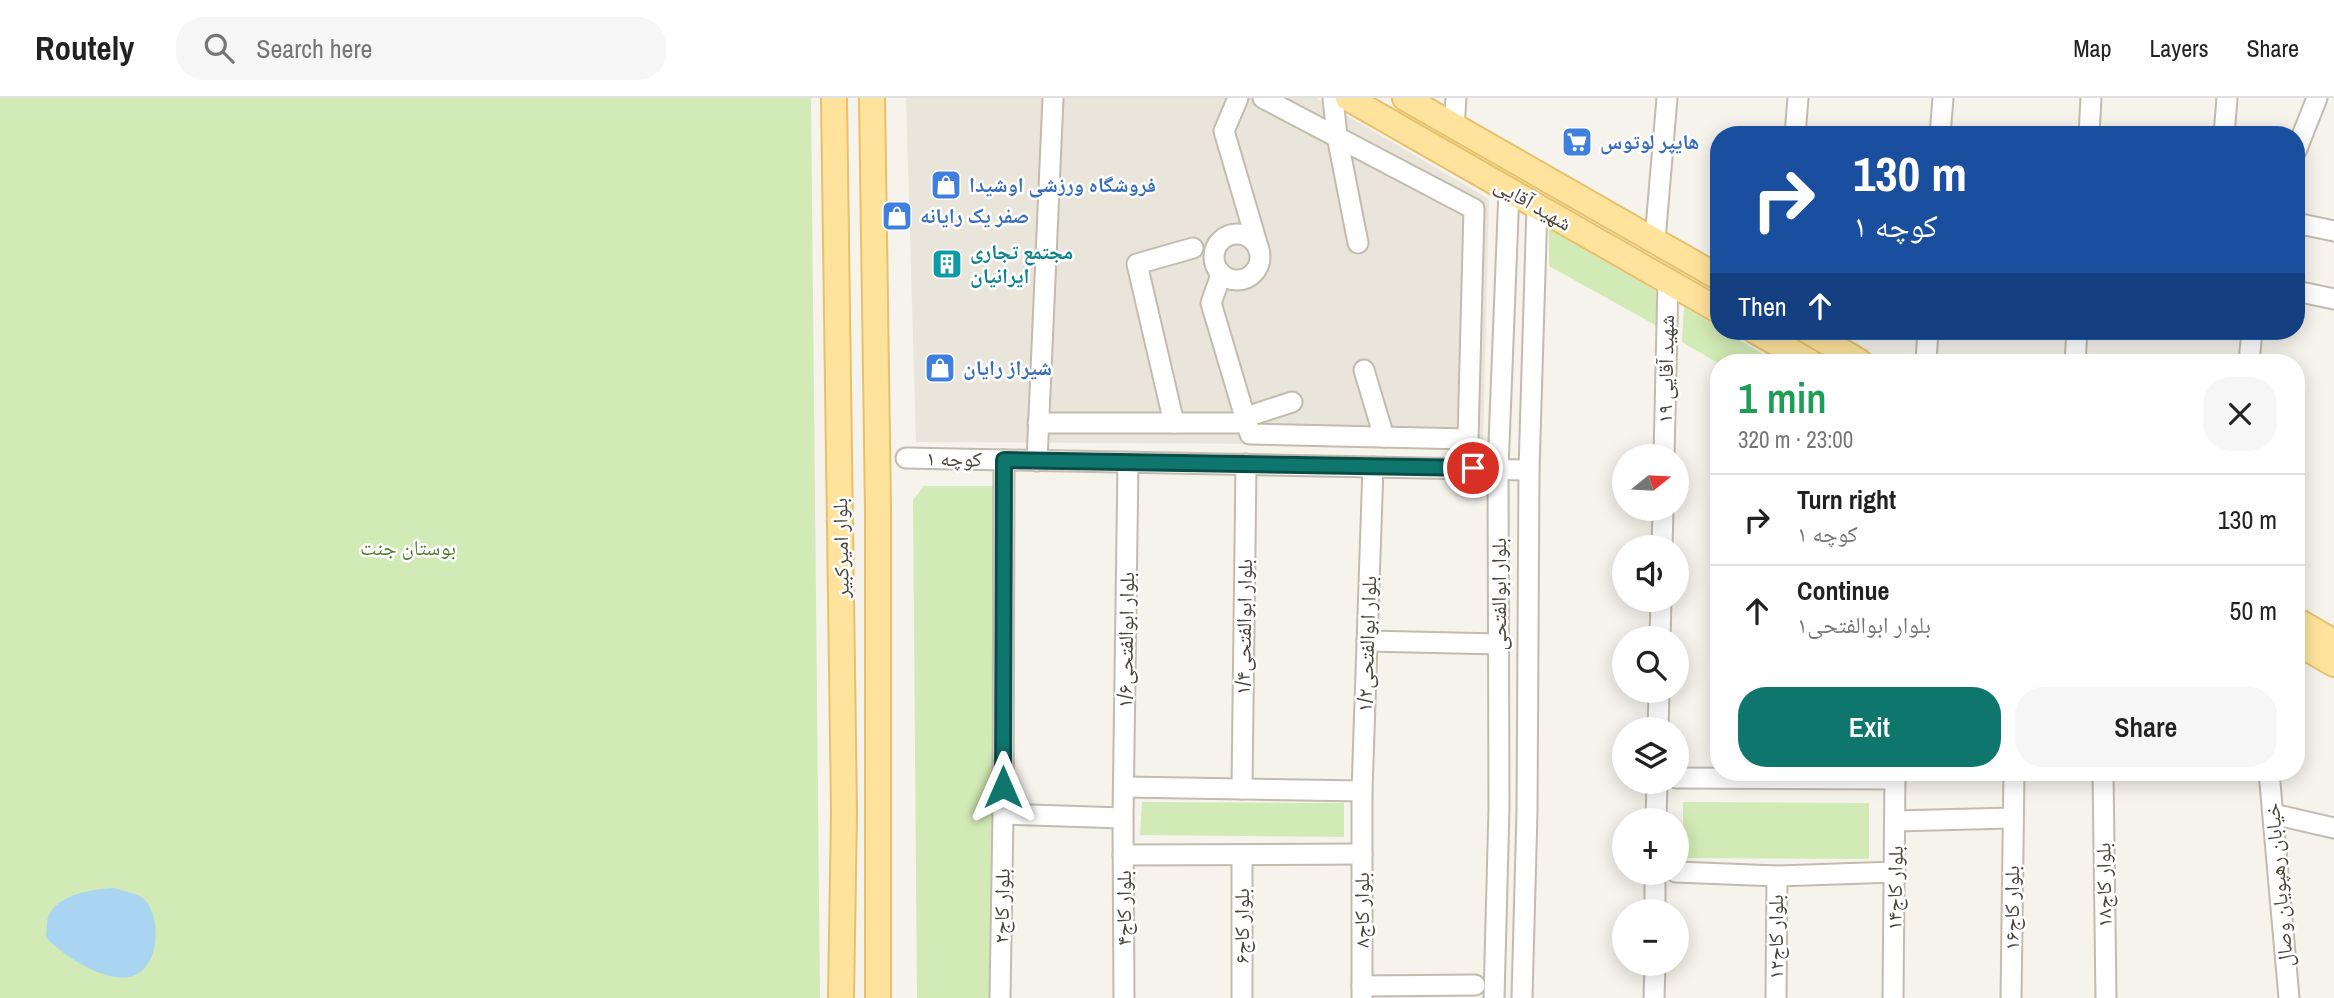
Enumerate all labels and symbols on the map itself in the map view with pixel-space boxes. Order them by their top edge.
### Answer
supermarket icon: هایپر لوتوس [1560,125,1594,159]
place label: هایپر لوتوس [1600,127,1699,156]
shop icon: فروشگاه ورزشی اوشیدا [929,168,963,202]
place label: فروشگاه ورزشی اوشیدا [969,170,1156,199]
street label: شهید آقایی [1489,170,1577,237]
shop icon: صفر یک رایانه [880,199,914,233]
place label: صفر یک رایانه [920,201,1029,230]
place label: مجتمع تجاری ایرانیان [970,237,1073,290]
building icon: مجتمع تجاری ایرانیان [930,247,964,281]
street label: شهید آقایی ۱۹ [1650,314,1681,424]
shop icon: شیراز رایان [923,351,957,385]
place label: شیراز رایان [963,353,1052,382]
pin [1443,438,1503,498]
street label: کوچه ۱ [926,444,982,473]
north arrow [1612,444,1689,522]
street label: بلوار امیرکبیر [825,498,856,599]
park label: بوستان جنت [360,533,456,562]
street label: بلوار ابوالفتحی [1484,538,1513,650]
street label: بلوار ابوالفتحی۱/۴ [1228,559,1259,695]
street label: بلوار ابوالفتحی۱/۶ [1110,572,1141,708]
street label: بلوار ابوالفتحی۱/۲ [1350,575,1383,713]
position arrow [966,750,1040,824]
street label: خیابان رهپویان وصال [2257,802,2300,968]
street label: بلوار کاج۱۸ [2088,842,2119,928]
street label: بلوار کاج۱۴ [1879,845,1910,931]
street label: بلوار کاج۱۶ [1997,866,2026,950]
street label: بلوار کاج۲ [986,868,1017,944]
street label: بلوار کاج۴ [1109,870,1138,946]
street label: بلوار کاج۸ [1347,872,1376,948]
street label: بلوار کاج۶ [1227,888,1256,964]
street label: بلوار کاج۱۲ [1761,895,1790,979]

